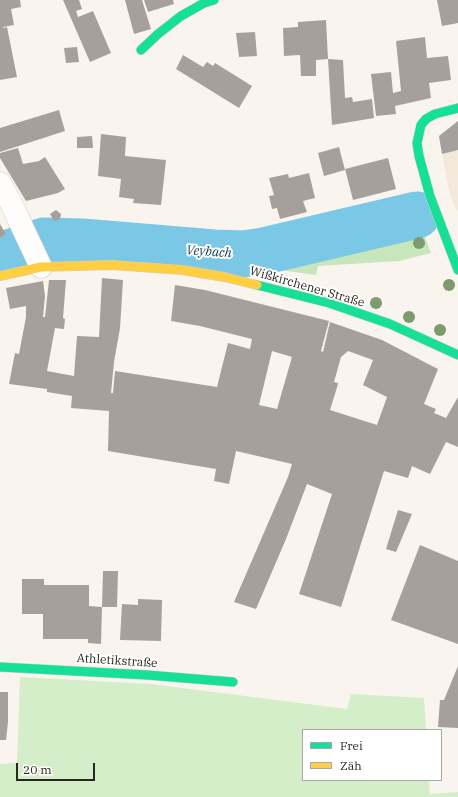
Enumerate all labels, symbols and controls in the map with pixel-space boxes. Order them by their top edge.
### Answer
water label: Veybach [186,243,232,261]
street label: Wißkirchener Straße [248,264,366,310]
street label: Athletikstraße [76,651,158,671]
legend [302,729,442,781]
text: Frei [340,738,363,753]
scale bar [18,755,97,781]
text: Zäh [340,758,362,773]
text: 20 m [23,762,52,777]

